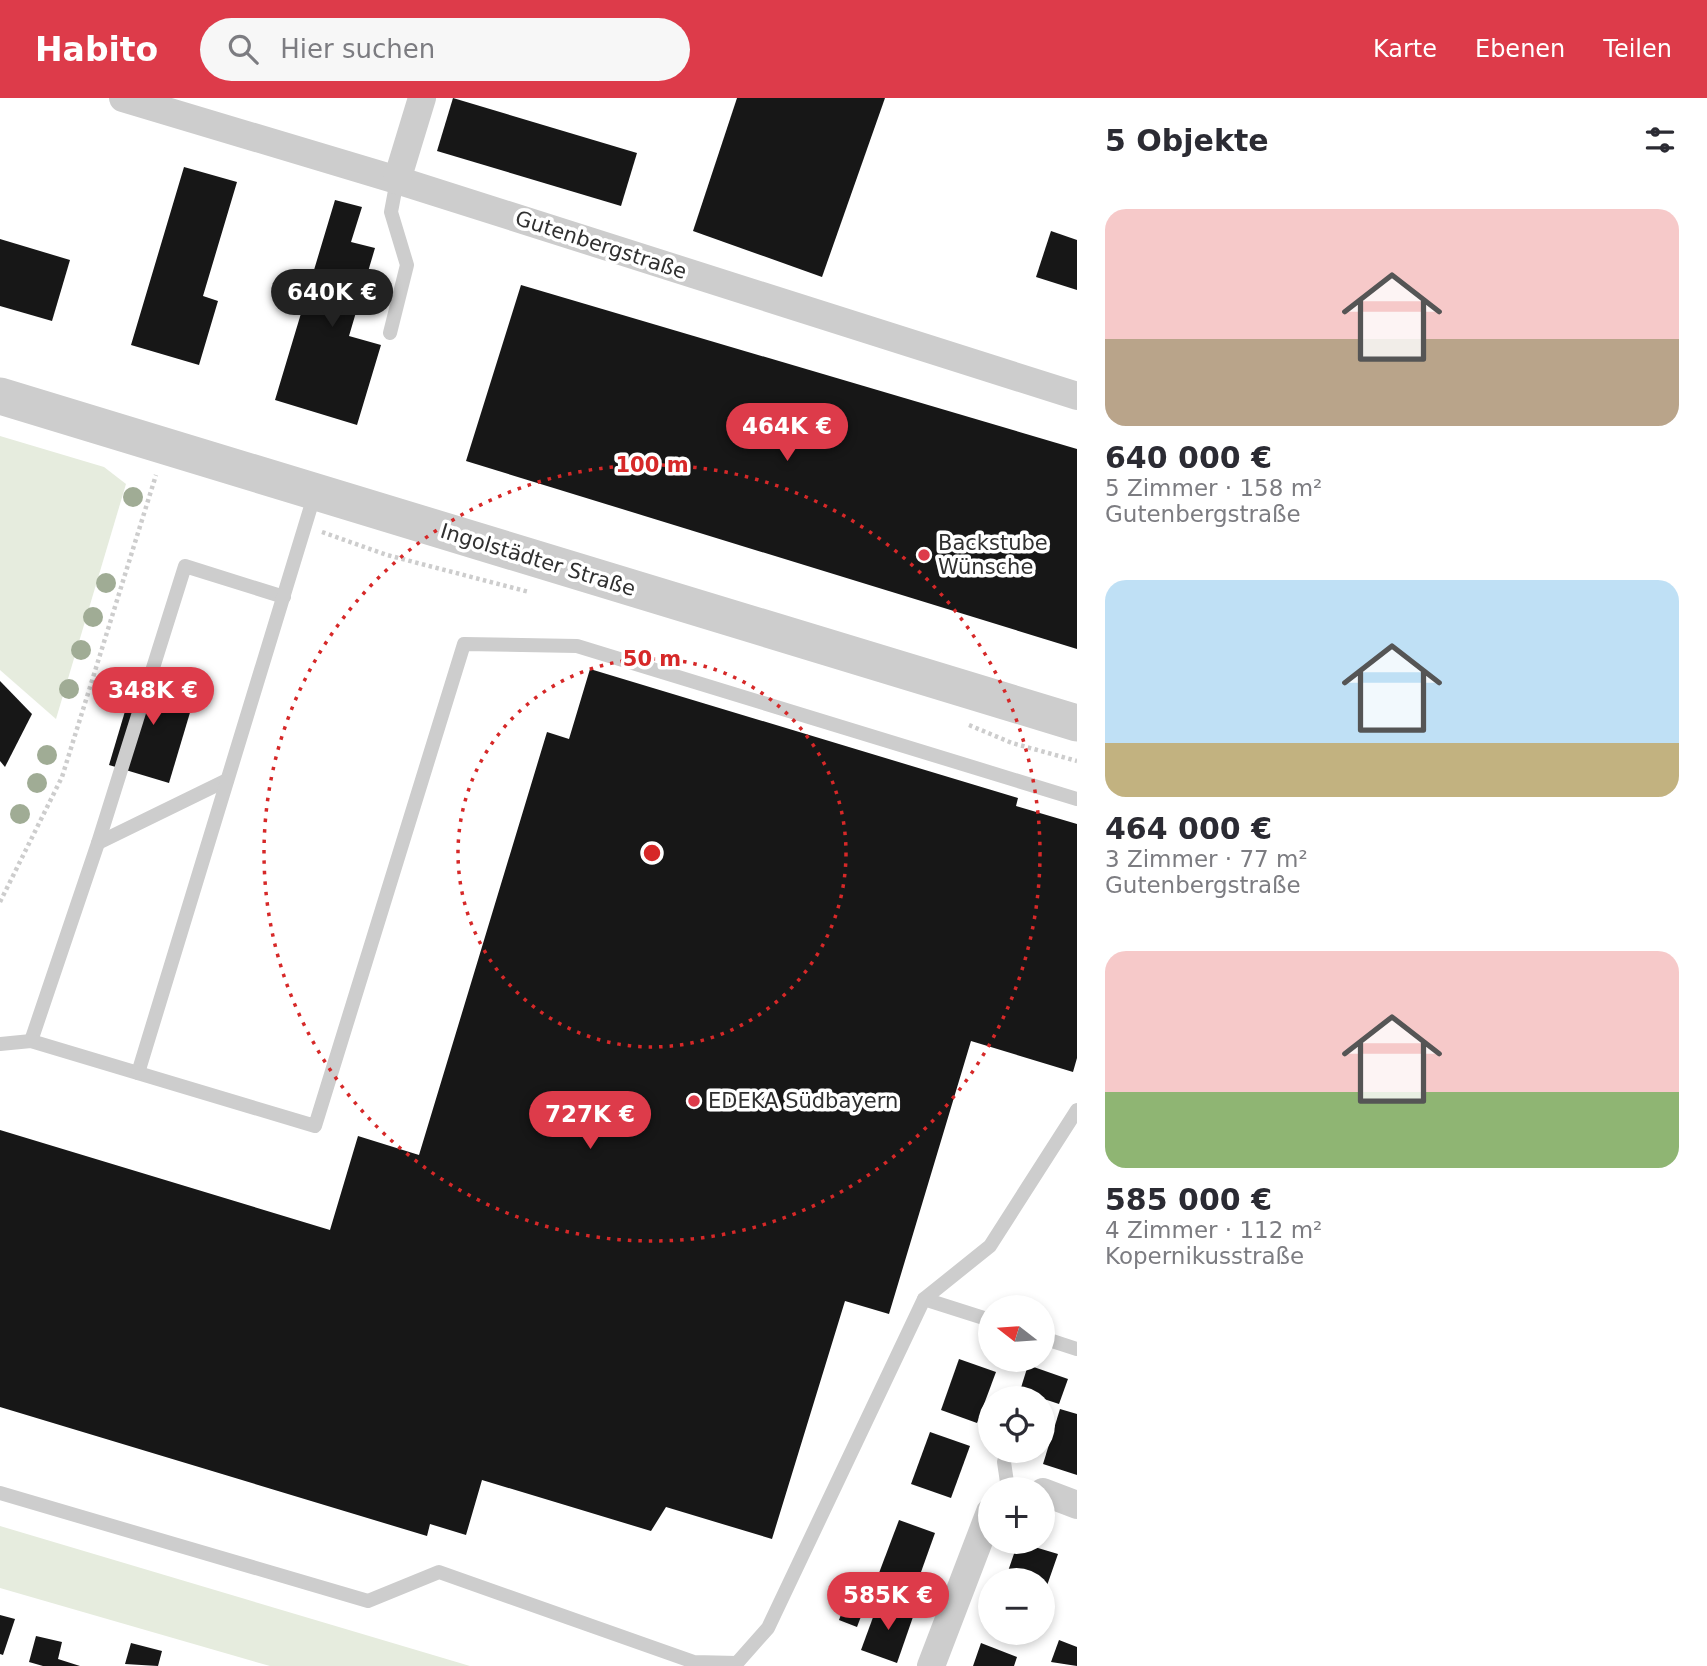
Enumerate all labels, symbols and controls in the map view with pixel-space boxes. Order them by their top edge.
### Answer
search box [200,18,690,81]
text: Habito [35,30,158,69]
icon: search [224,30,262,68]
text: Hier suchen [280,34,435,64]
text: Karte [1373,35,1437,63]
text: Ebenen [1475,35,1565,63]
text: Teilen [1603,35,1672,63]
icon: filters [1641,121,1679,159]
text: 5 Objekte [1105,123,1269,158]
street label: Gutenbergstraße [512,206,690,284]
icon: home [1329,254,1455,380]
pin: 640K € [275,270,389,329]
text: 640K € [287,279,377,305]
pin: 464K € [730,404,844,463]
text: 464K € [742,413,832,439]
text: 640 000 € [1105,440,1272,475]
text: 100 m [615,453,689,477]
text: 5 Zimmer · 158 m² [1105,475,1322,501]
text: Gutenbergstraße [1105,501,1301,527]
street label: Ingolstädter Straße [438,519,638,601]
place label: Backstube Wünsche [938,531,1048,579]
marker: Backstube Wünsche [916,547,932,563]
icon: home [1329,625,1455,751]
text: 50 m [623,647,681,671]
pin: 348K € [96,668,210,727]
text: 348K € [108,677,198,703]
text: 464 000 € [1105,811,1272,846]
centre of rings [640,841,664,865]
text: 3 Zimmer · 77 m² [1105,846,1308,872]
text: Gutenbergstraße [1105,872,1301,898]
icon: home [1329,996,1455,1122]
place label: EDEKA Südbayern [708,1089,898,1113]
pin: 727K € [533,1091,647,1151]
marker: EDEKA Südbayern [686,1093,702,1109]
text: 727K € [545,1101,635,1127]
text: 585 000 € [1105,1182,1272,1217]
text: 4 Zimmer · 112 m² [1105,1217,1322,1243]
text: Kopernikusstraße [1105,1243,1304,1269]
north arrow [978,1295,1055,1372]
map controls [978,1295,1055,1645]
button: locate [978,1386,1055,1463]
button: + [978,1477,1055,1554]
button: − [978,1568,1055,1645]
pin: 585K € [831,1572,945,1632]
text: 585K € [843,1582,933,1608]

